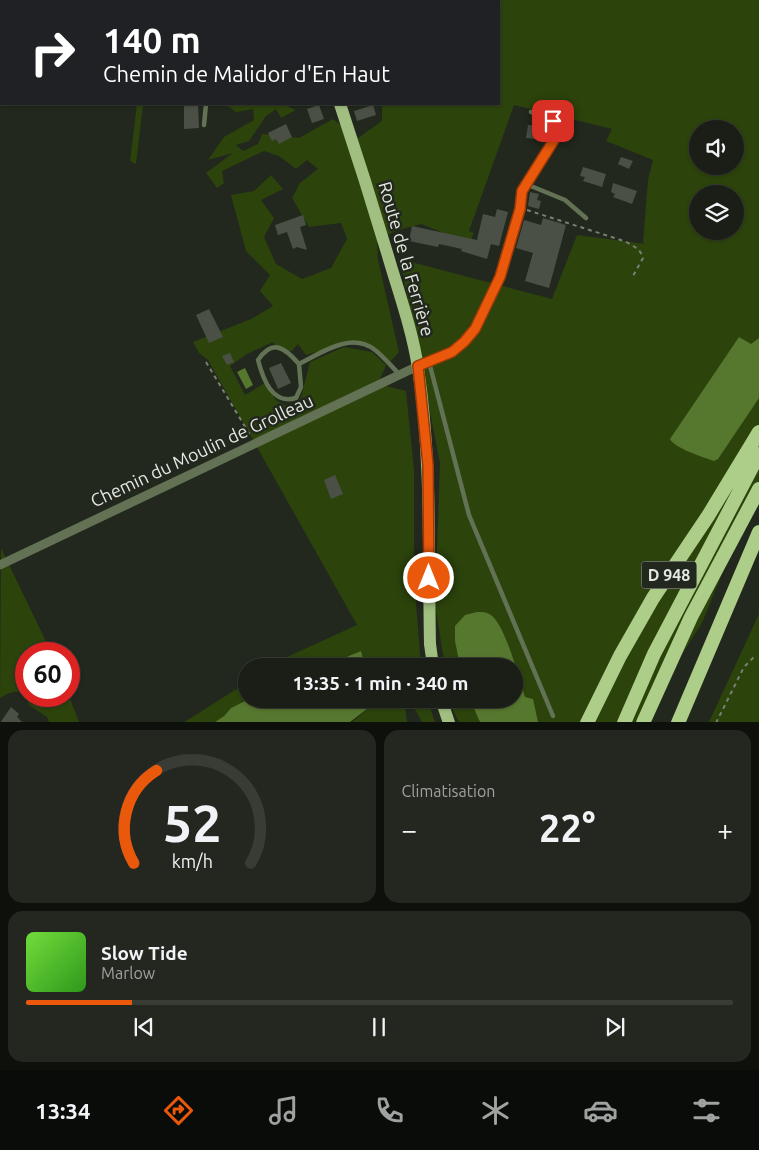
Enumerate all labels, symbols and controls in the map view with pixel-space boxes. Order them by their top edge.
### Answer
icon: right [20,20,85,85]
text: 140 m [103,20,201,60]
text: Chemin de Malidor d'En Haut [103,61,390,86]
pin [532,100,574,142]
icon: arrive [539,107,567,135]
map controls [689,120,744,240]
button: sound [689,120,744,175]
street label: Route de la Ferrière [375,179,439,338]
button: layers [689,185,744,240]
street label: Chemin du Moulin de Grolleau [87,390,316,511]
position arrow [402,551,454,603]
road number: D 948 [642,562,696,588]
speed limit sign: 60 [15,642,80,707]
text: 13:35 · 1 min · 340 m [293,672,468,694]
text: Climatisation [402,782,495,800]
text: 52 [162,794,221,852]
text: 22° [539,807,595,849]
text: − [402,814,417,845]
text: + [717,814,733,845]
text: km/h [171,851,212,871]
text: Slow Tide [101,942,188,964]
text: Marlow [101,964,155,982]
icon: previous [130,1013,158,1041]
icon: pause [365,1013,393,1041]
icon: next [601,1013,629,1041]
icon: directions [161,1093,196,1128]
icon: music [266,1093,301,1128]
icon: phone [372,1093,407,1128]
icon: climate [478,1093,513,1128]
icon: car [583,1093,618,1128]
icon: filters [689,1093,724,1128]
text: 13:34 [35,1098,90,1123]

